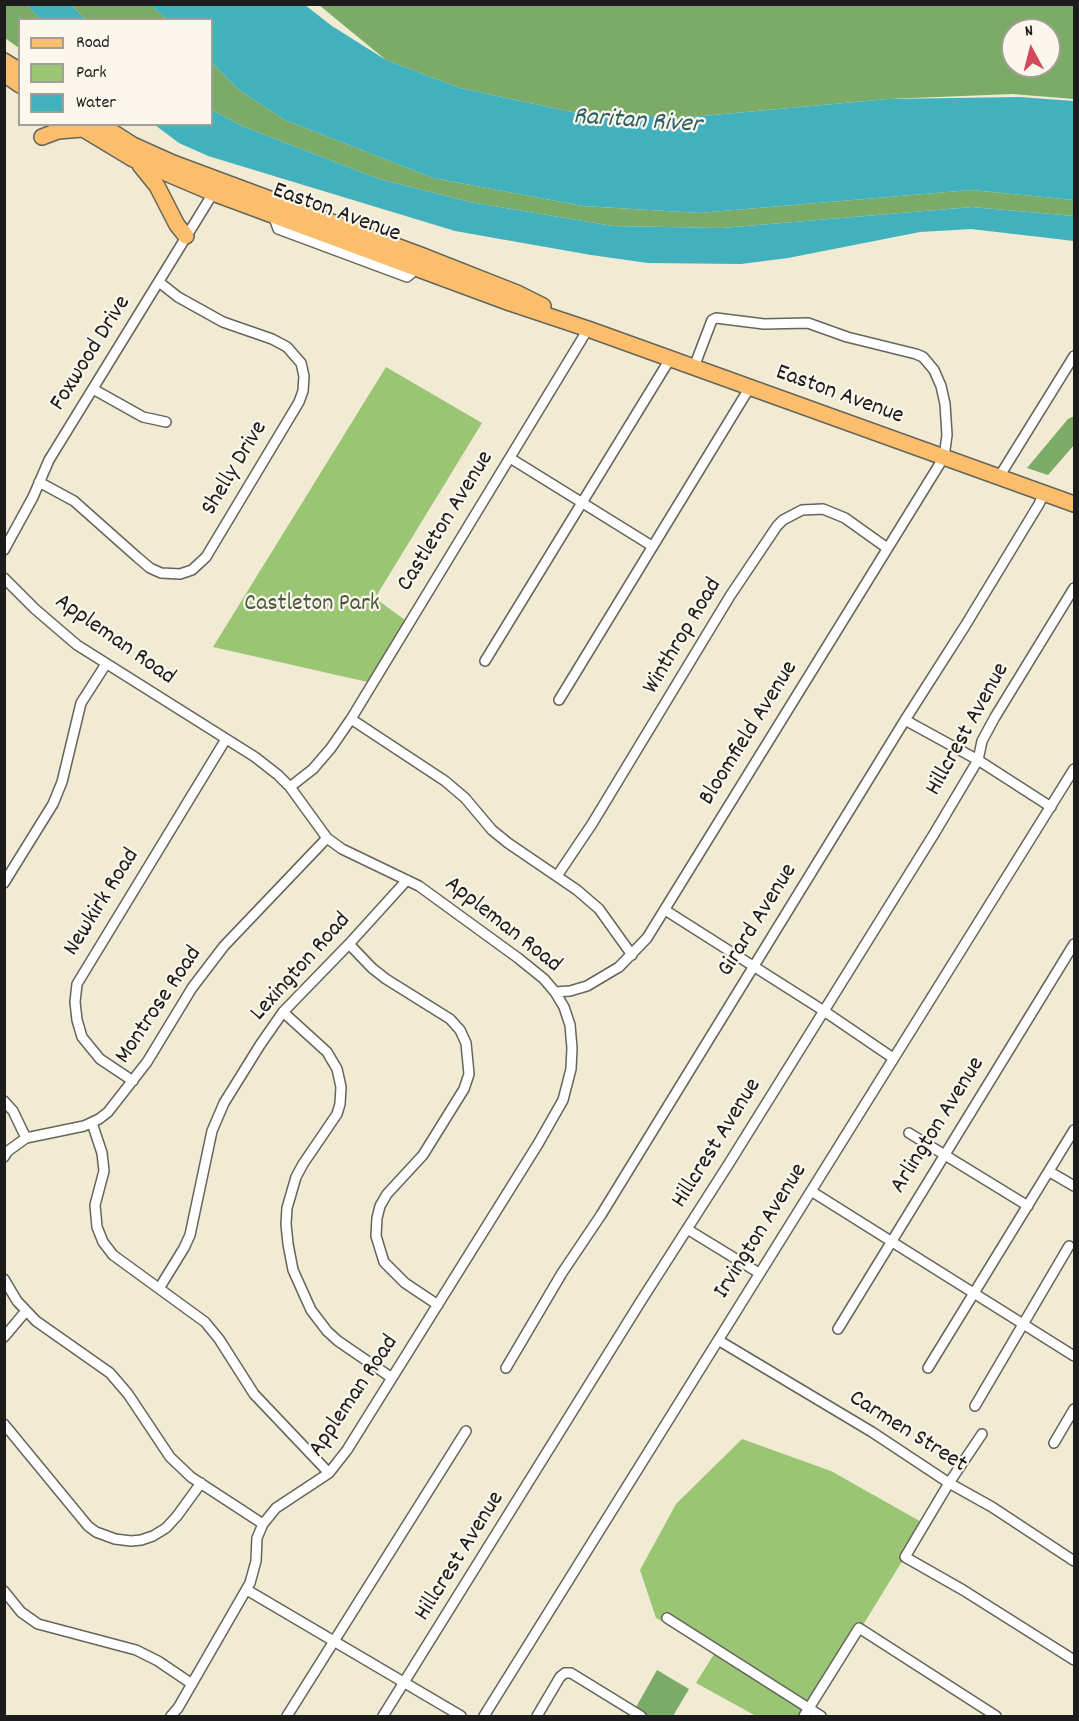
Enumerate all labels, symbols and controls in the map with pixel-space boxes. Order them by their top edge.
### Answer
legend [18,18,213,126]
north arrow [1001,18,1061,78]
text: N [1024,20,1034,44]
text: Road [76,31,110,56]
text: Park [76,61,107,86]
text: Water [76,91,116,116]
water label: Raritan River [572,103,702,143]
street label: Easton Avenue [268,178,404,250]
street label: Foxwood Drive [45,291,139,417]
street label: Easton Avenue [771,360,907,432]
street label: Shelly Drive [197,417,275,521]
street label: Castleton Avenue [392,446,502,598]
street label: Winthrop Road [638,574,730,700]
street label: Appleman Road [48,589,180,693]
park label: Castleton Park [244,592,380,620]
street label: Bloomfield Avenue [694,657,806,811]
street label: Hillcrest Avenue [921,659,1017,801]
street label: Newkirk Road [59,844,147,962]
street label: Girard Avenue [713,859,805,983]
street label: Appleman Road [438,871,566,981]
street label: Lexington Road [246,908,358,1028]
street label: Montrose Road [110,942,210,1070]
street label: Arlington Avenue [886,1052,992,1200]
street label: Hillcrest Avenue [667,1074,769,1214]
street label: Irvington Avenue [709,1159,815,1305]
street label: Appleman Road [304,1331,406,1463]
street label: Carmen Street [843,1385,971,1481]
street label: Hillcrest Avenue [410,1487,512,1627]

